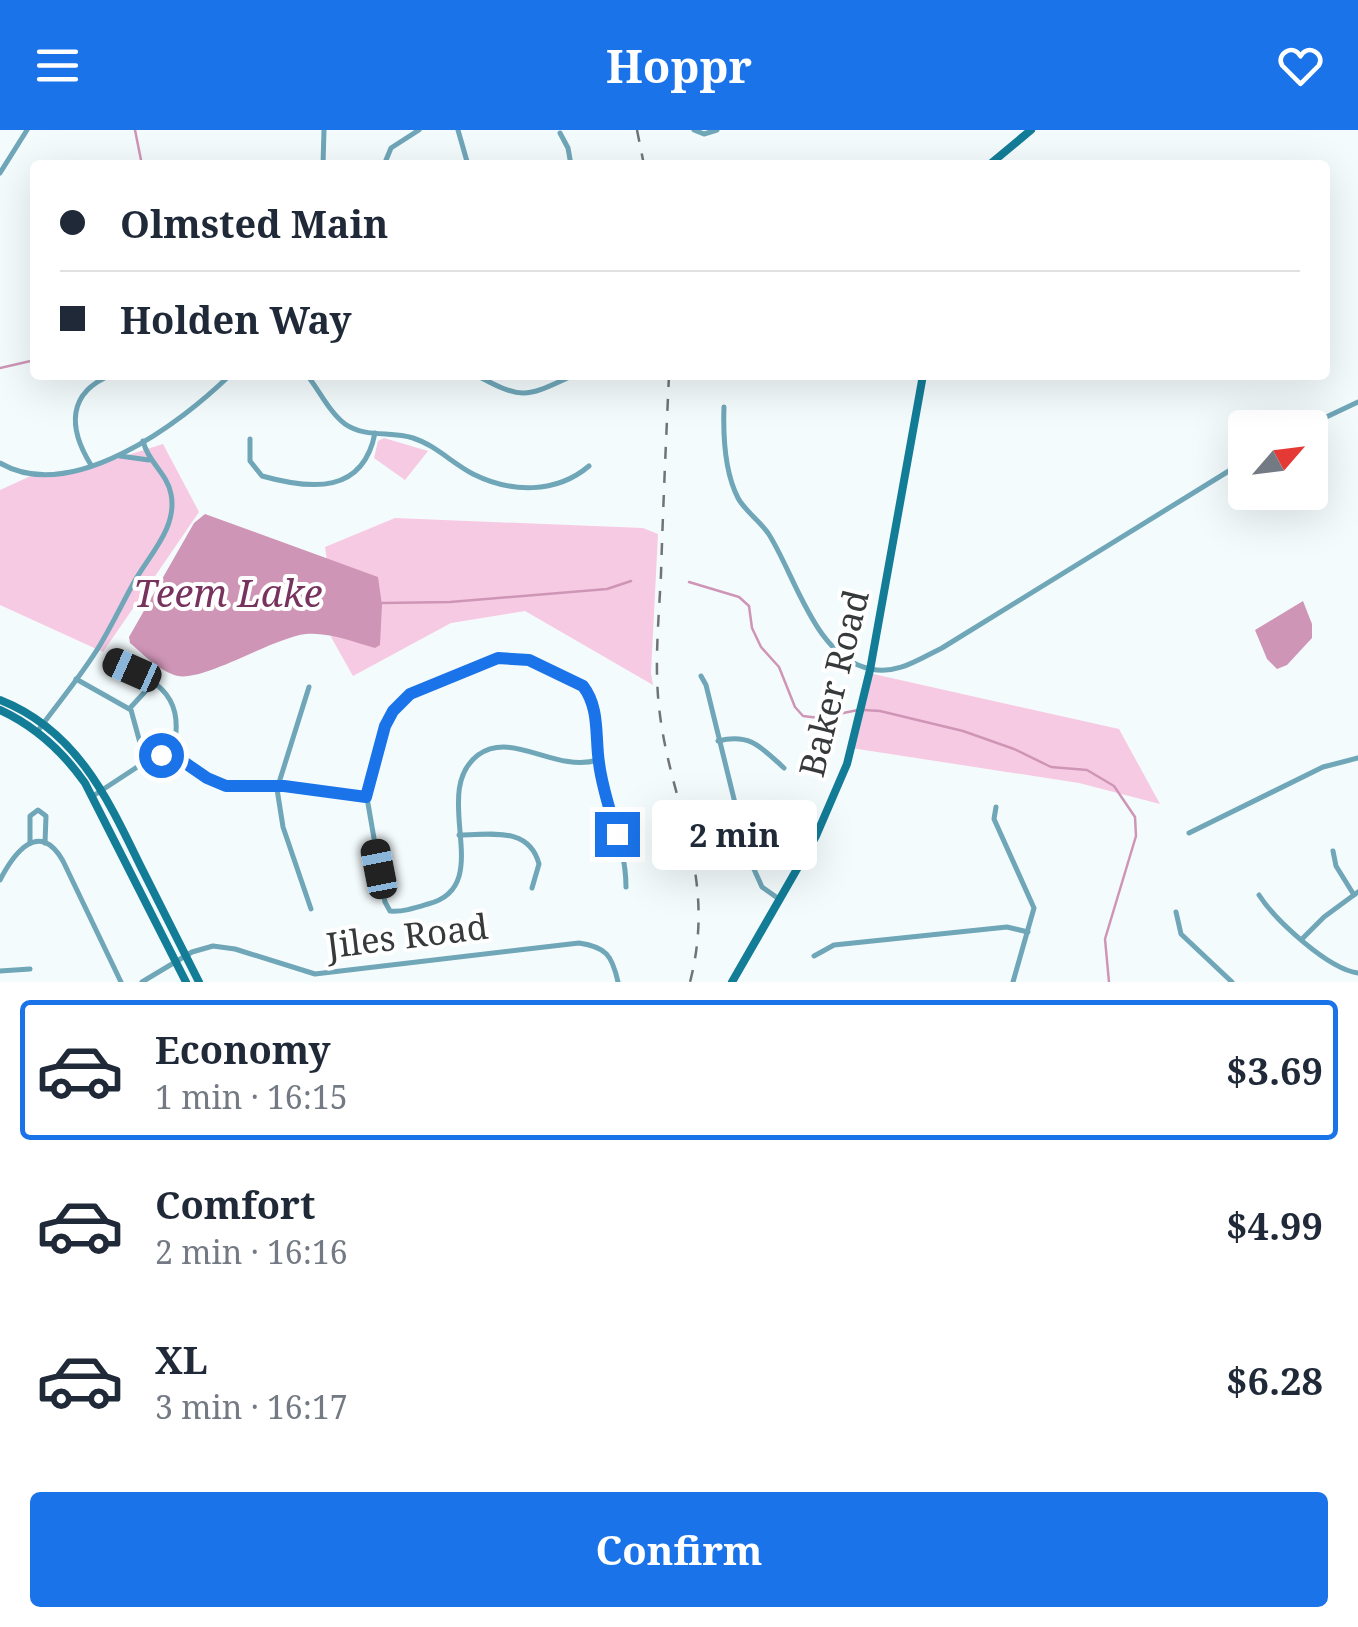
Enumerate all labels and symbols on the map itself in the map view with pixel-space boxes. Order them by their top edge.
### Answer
north arrow [1228,410,1328,510]
water label: Teem Lake [134,566,323,618]
street label: Baker Road [787,585,879,781]
car [98,644,166,696]
route start [139,733,184,778]
callout: 2 min [652,799,817,869]
route end [595,812,640,857]
car [359,837,399,901]
street label: Jiles Road [322,902,491,968]

